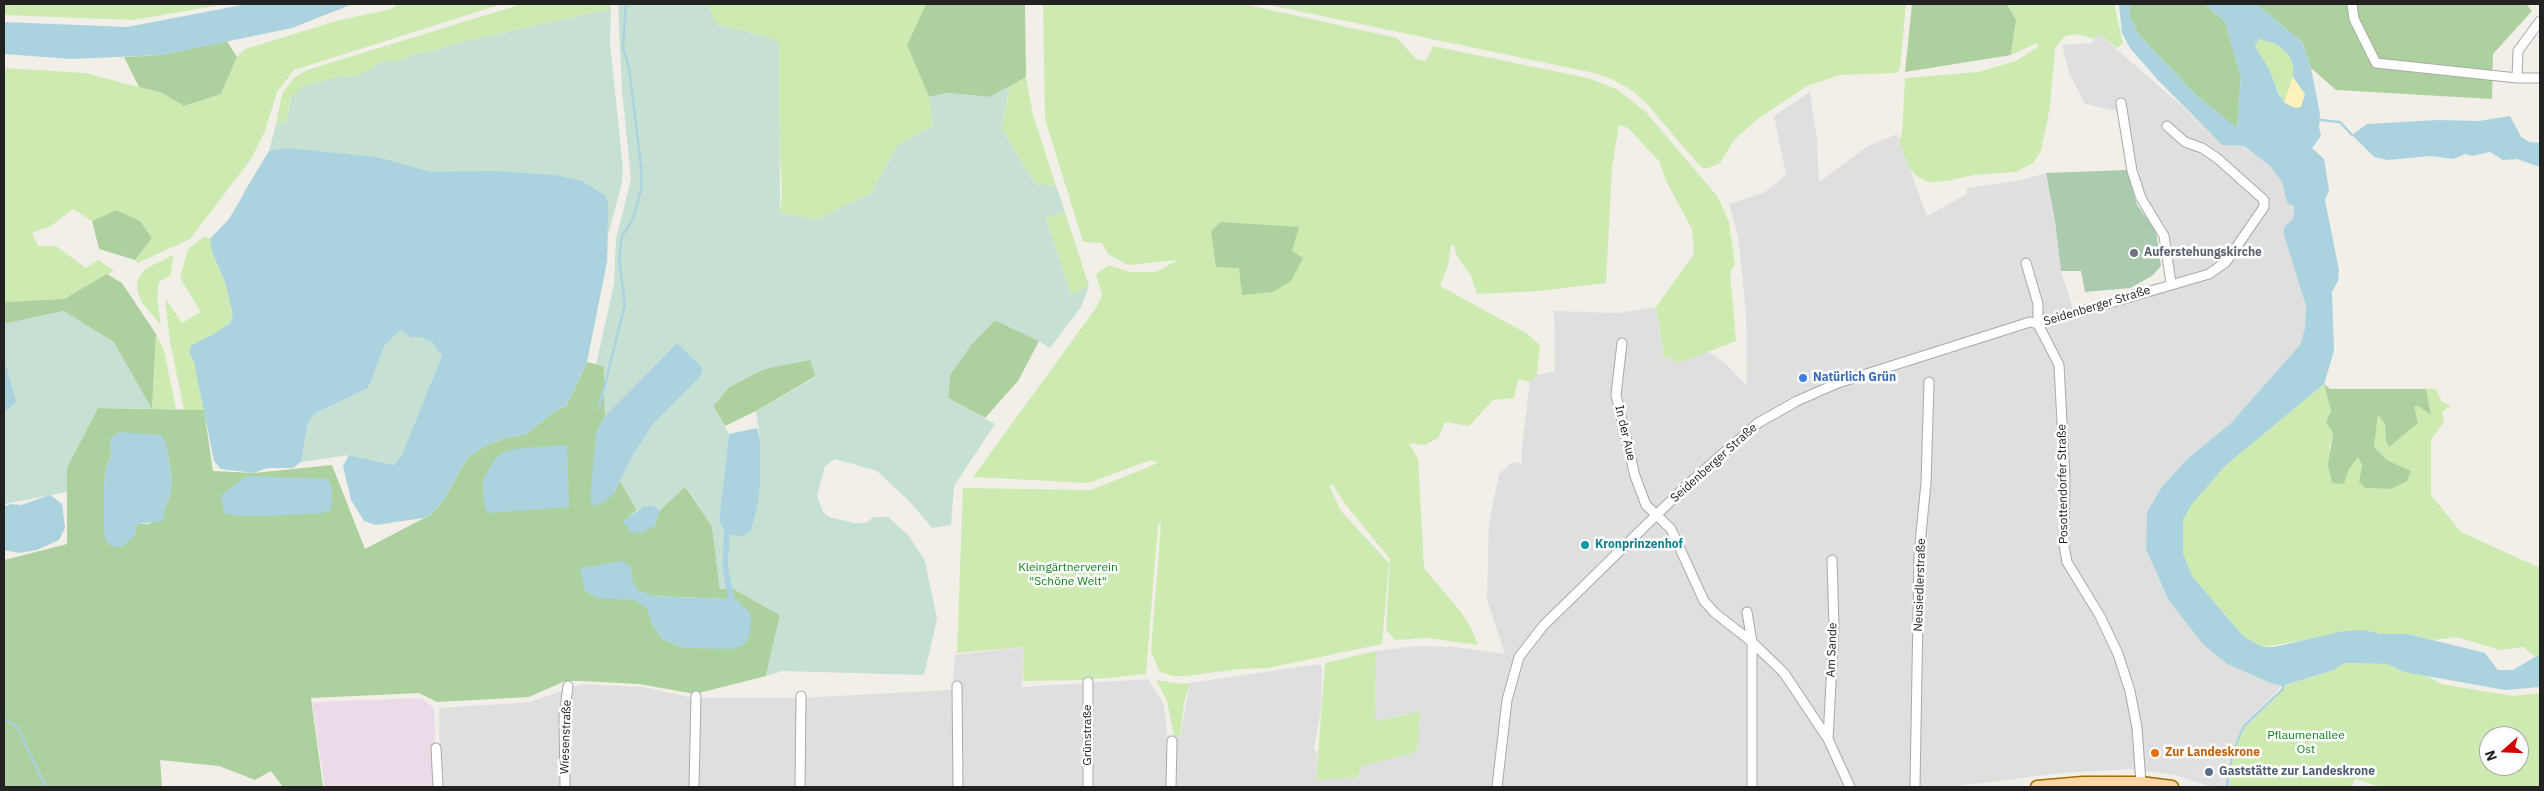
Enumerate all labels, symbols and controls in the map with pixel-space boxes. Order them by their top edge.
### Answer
place label: Auferstehungskirche [2144,246,2262,260]
marker: Auferstehungskirche [2128,247,2140,259]
street label: Seidenberger Straße [2042,283,2152,329]
place label: Natürlich Grün [1813,371,1896,385]
marker: Natürlich Grün [1797,372,1809,384]
street label: In der Aue [1612,404,1638,462]
street label: Seidenberger Straße [1668,421,1760,505]
street label: Posottendorfer Straße [2055,424,2071,544]
place label: Kronprinzenhof [1595,538,1683,552]
street label: Neusiedlerstraße [1911,538,1929,632]
marker: Kronprinzenhof [1579,539,1591,551]
park label: Kleingärtnerverein "Schöne Welt" [1018,561,1118,589]
street label: Am Sande [1824,622,1840,678]
street label: Wiesenstraße [558,700,574,774]
street label: Grünstraße [1081,704,1095,766]
north arrow [2479,726,2529,776]
park label: Pflaumenallee Ost [2267,729,2345,757]
place label: Zur Landeskrone [2165,746,2260,760]
marker: Zur Landeskrone [2149,747,2161,759]
text: N [2481,748,2501,764]
place label: Gaststätte zur Landeskrone [2219,765,2375,779]
marker: Gaststätte zur Landeskrone [2203,766,2215,778]

